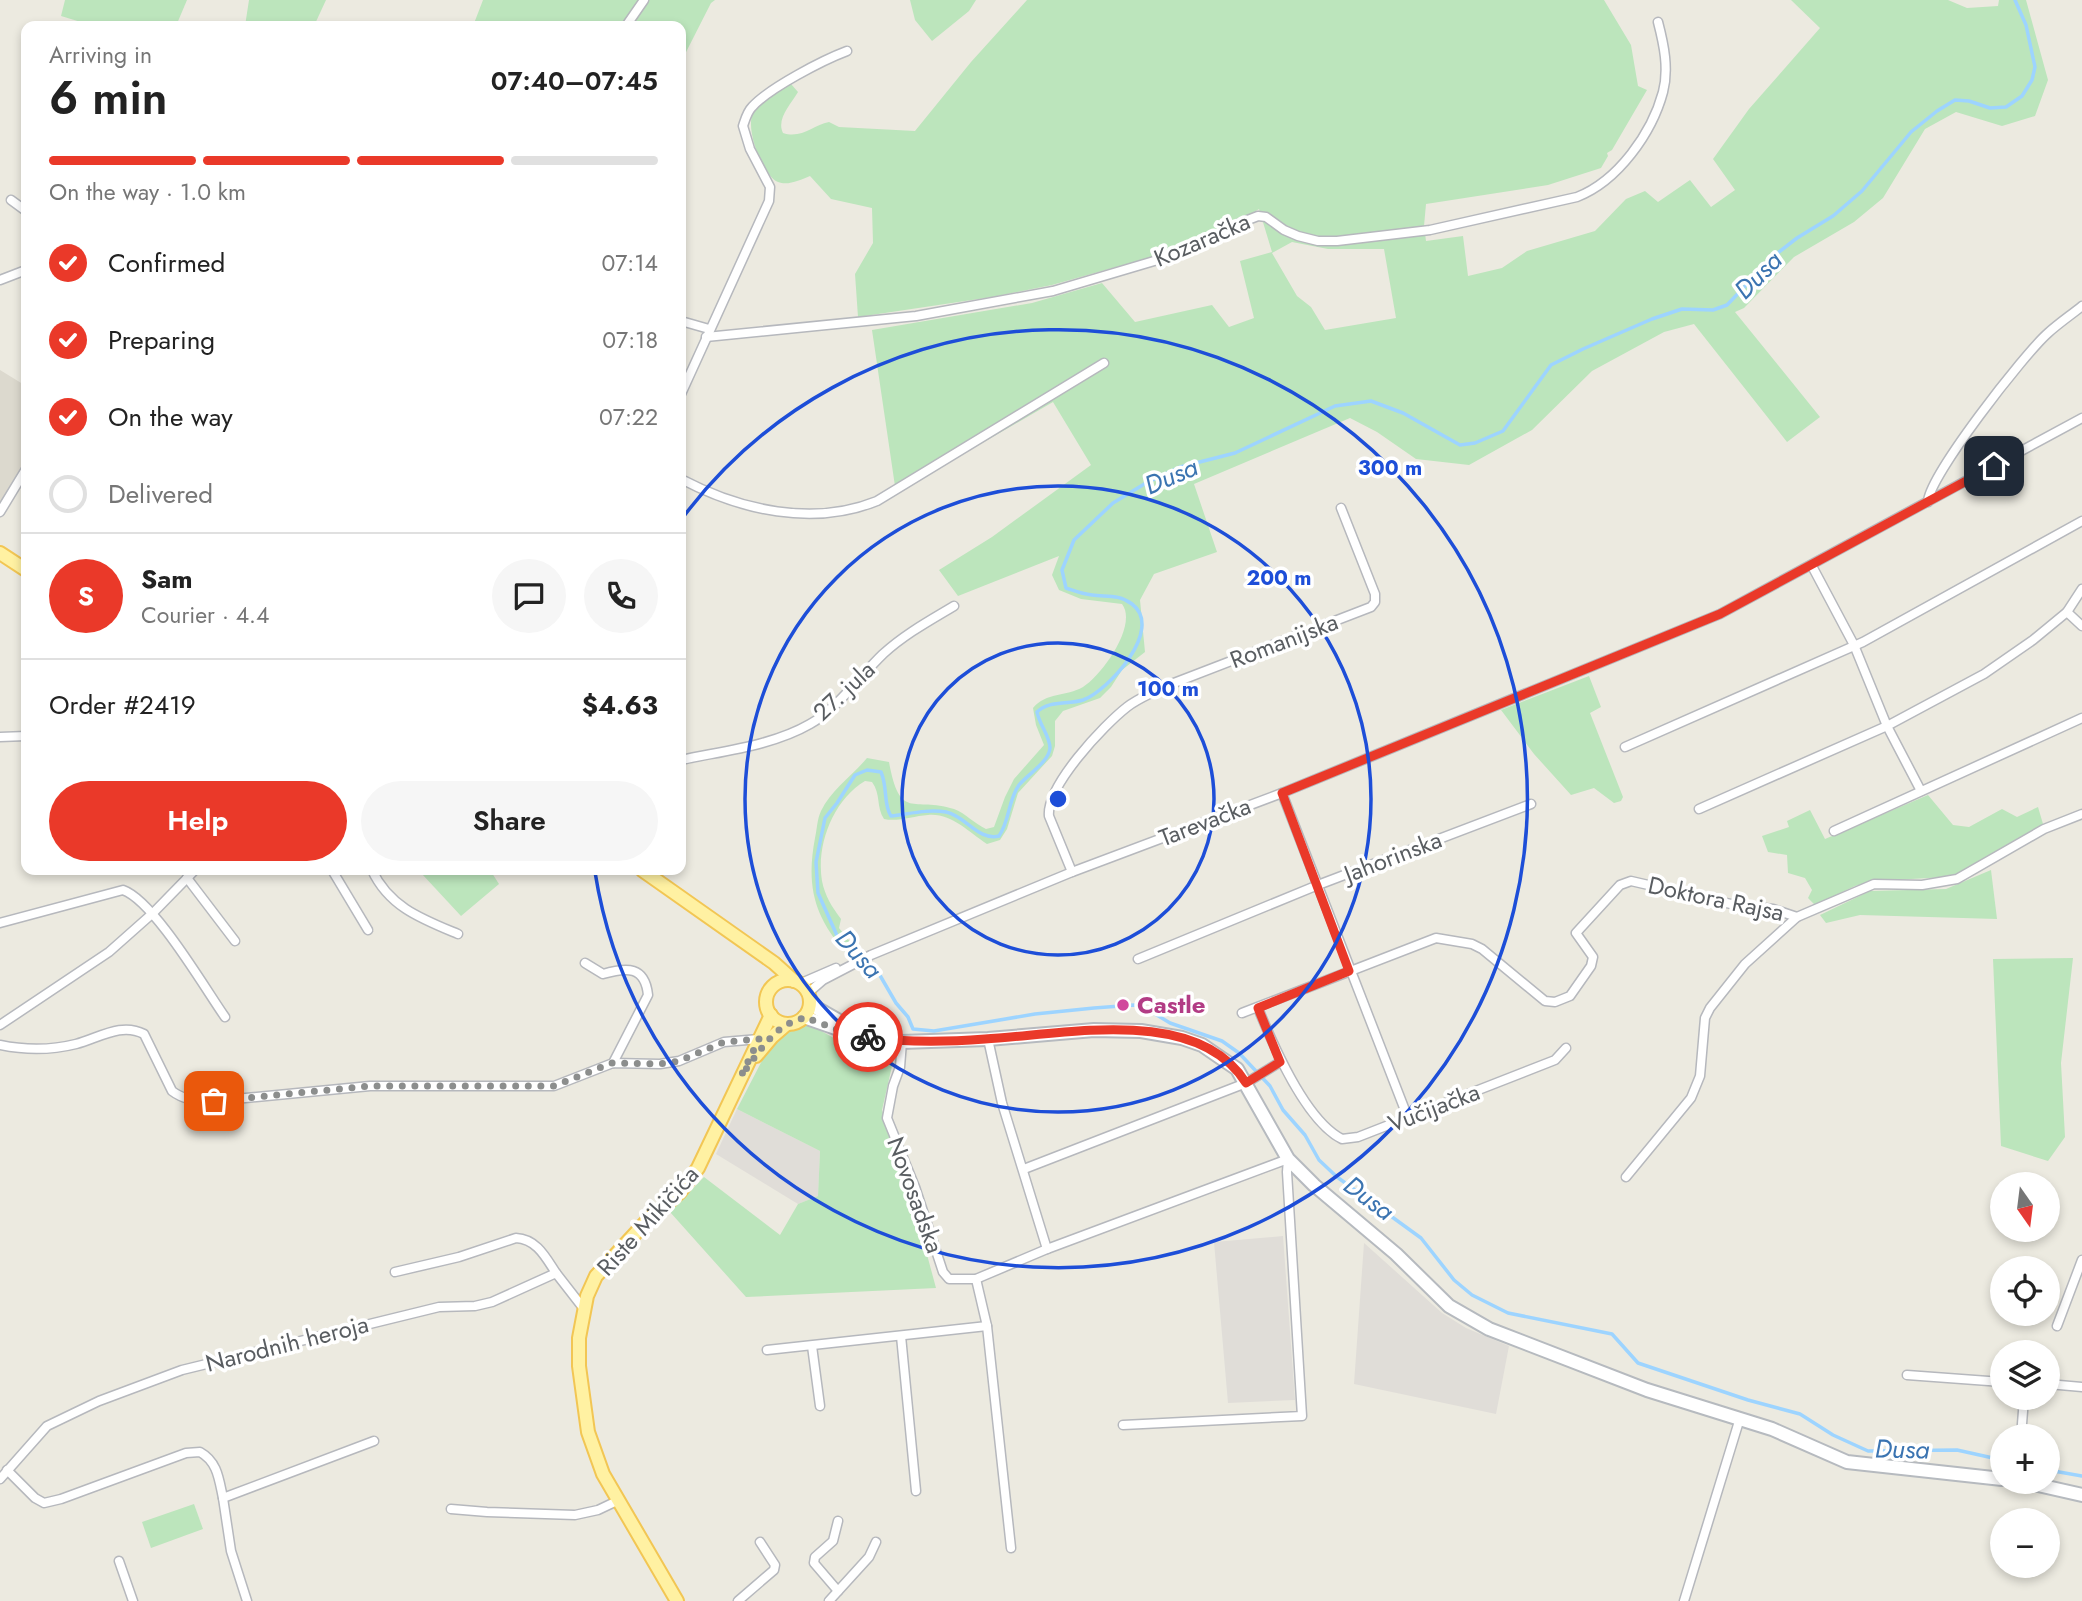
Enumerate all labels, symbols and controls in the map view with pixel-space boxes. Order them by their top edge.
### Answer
text: Arriving in [49,38,152,72]
text: 07:40–07:45 [491,62,658,100]
text: 6 min [49,65,168,131]
text: On the way · 1.0 km [49,175,246,209]
street label: Kozaračka [1148,204,1255,275]
water label: Dusa [1725,242,1791,308]
icon: check [49,244,87,282]
text: Confirmed [108,244,225,282]
text: 07:14 [601,246,658,280]
icon: check [49,321,87,359]
text: Preparing [108,321,215,359]
text: 07:18 [602,323,658,357]
icon: check [49,398,87,436]
text: On the way [108,398,233,436]
text: 07:22 [599,400,658,434]
pin [1964,436,2024,496]
icon: home [1975,447,2013,485]
water label: Dusa [1138,448,1204,504]
text: 300 m [1358,453,1422,483]
text: Delivered [108,475,213,513]
button: chat [492,559,566,633]
button: phone [584,559,658,633]
text: Sam [141,560,193,598]
text: 200 m [1246,563,1312,593]
text: S [78,577,94,615]
text: Courier · 4.4 [141,598,269,632]
street label: Romanijska [1225,604,1343,677]
street label: 27. jula [805,653,883,729]
text: 100 m [1137,674,1199,704]
text: Order #2419 [49,686,196,724]
text: $4.63 [582,686,658,724]
button: Help [49,781,347,861]
button: Share [361,781,658,861]
centre of rings [1046,787,1070,811]
street label: Tarevačka [1154,788,1256,855]
street label: Jahorinska [1336,822,1447,892]
street label: Doktora Rajsa [1645,867,1787,930]
water label: Dusa [826,921,892,988]
place label: Castle [1137,987,1206,1022]
marker: Castle [1115,997,1131,1013]
courier [833,1002,903,1072]
icon: bike [849,1018,887,1056]
pin [184,1071,244,1131]
street label: Vučijačka [1383,1074,1485,1141]
icon: bag [195,1082,233,1120]
street label: Novosadska [878,1132,953,1258]
street label: Riste Mikičića [588,1158,707,1284]
water label: Dusa [1336,1166,1403,1230]
north arrow [1990,1172,2060,1242]
map controls [1990,1172,2060,1578]
button: locate [1990,1256,2060,1326]
street label: Narodnih heroja [202,1306,372,1381]
button: layers [1990,1340,2060,1410]
button: + [1990,1424,2060,1494]
water label: Dusa [1874,1430,1930,1468]
button: − [1990,1508,2060,1578]

